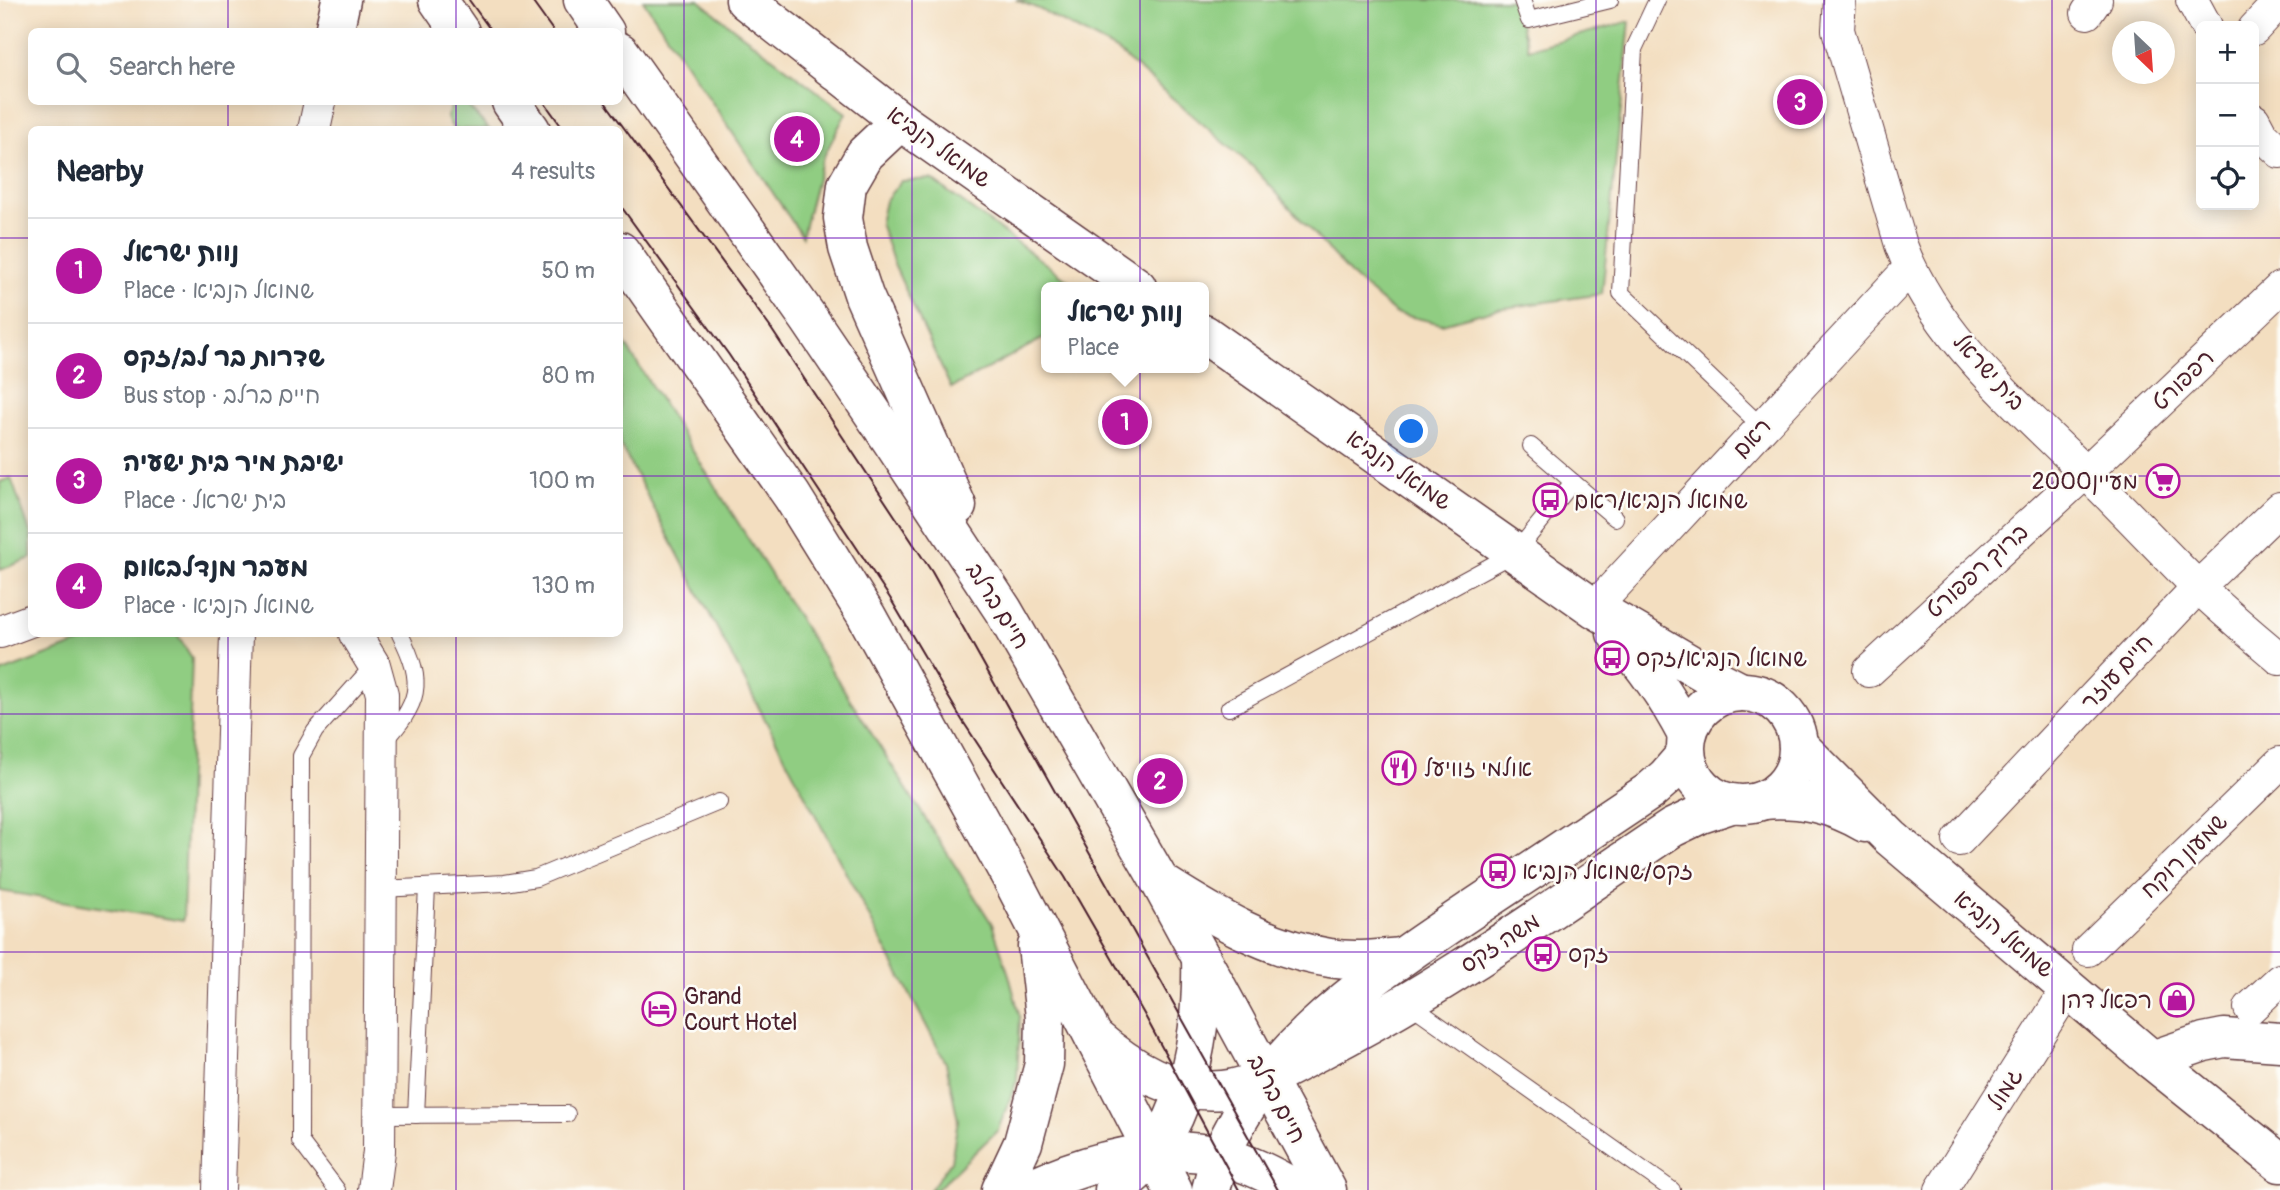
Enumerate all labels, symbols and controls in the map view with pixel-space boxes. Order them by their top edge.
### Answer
north arrow [2112,21,2175,84]
map controls [2196,21,2259,210]
button: + [2196,21,2259,84]
search box [28,28,623,105]
icon: search [52,48,90,86]
text: Search here [108,51,235,83]
pin: 3 [1777,76,1823,128]
button: − [2196,84,2259,147]
street label: שמואל הנביא [881,99,997,195]
pin: 4 [774,113,820,165]
button: locate [2196,147,2259,210]
text: Nearby [56,153,143,190]
text: 4 results [511,157,595,186]
text: נוות ישראל [123,237,239,269]
text: 1 [75,256,84,285]
text: 50 m [541,256,595,285]
text: Place · שמואל הנביא [123,276,314,305]
popup [1041,282,1209,373]
text: נוות ישראל [1067,297,1183,329]
street label: בית ישראל [1947,327,2031,417]
text: Place [1067,333,1119,362]
text: שדרות בר לב/זקס [123,342,325,374]
street label: רפפורט [2146,343,2220,417]
text: 2 [73,361,85,390]
text: 80 m [542,361,595,390]
text: Bus stop · חיים ברלב [123,381,320,410]
pin: 1 [1102,396,1148,448]
street label: ראם [1726,412,1778,464]
your location [1394,414,1428,448]
street label: שמואל הנביא [1341,423,1457,517]
text: ישיבת מיר בית ישעיה [123,447,344,479]
supermarket icon: מעיין2000 [2144,462,2182,500]
text: 3 [73,466,85,495]
text: 100 m [529,466,595,495]
place label: מעיין2000 [2032,467,2138,496]
bus stop icon: שמואל הנביא/ראם [1531,481,1569,519]
text: Place · בית ישראל [123,486,286,515]
place label: שמואל הנביא/ראם [1574,486,1748,515]
street label: ברוך רפפורט [1920,517,2034,625]
text: מעבר מנדלבאום [123,552,309,584]
street label: חיים ברלב [960,557,1036,655]
text: 4 [72,571,86,600]
text: 130 m [532,571,595,600]
text: Place · שמואל הנביא [123,591,314,620]
street label: חיים עוזר [2074,628,2160,716]
bus stop icon: שמואל הנביא/זקס [1593,639,1631,677]
place label: שמואל הנביא/זקס [1636,644,1807,673]
restaurant icon: אולמי זוויעל [1380,749,1418,787]
place label: אולמי זוויעל [1424,754,1532,783]
pin: 2 [1137,755,1183,807]
street label: שמעון רוקח [2134,807,2234,905]
bus stop icon: זקס/שמואל הנביא [1479,852,1517,890]
place label: זקס/שמואל הנביא [1522,857,1693,886]
street label: שמואל הנביא [1948,884,2060,984]
street label: משה זקס [1455,907,1545,979]
bus stop icon: זקס [1524,935,1562,973]
place label: זקס [1568,940,1609,969]
shop icon: רפאל דהן [2158,981,2196,1019]
place label: Grand Court Hotel [684,982,798,1037]
place label: רפאל דהן [2060,986,2152,1015]
hotel icon: Grand Court Hotel [640,990,678,1028]
street label: חיים ברלב [1241,1049,1313,1149]
street label: גמול [1981,1062,2029,1116]

